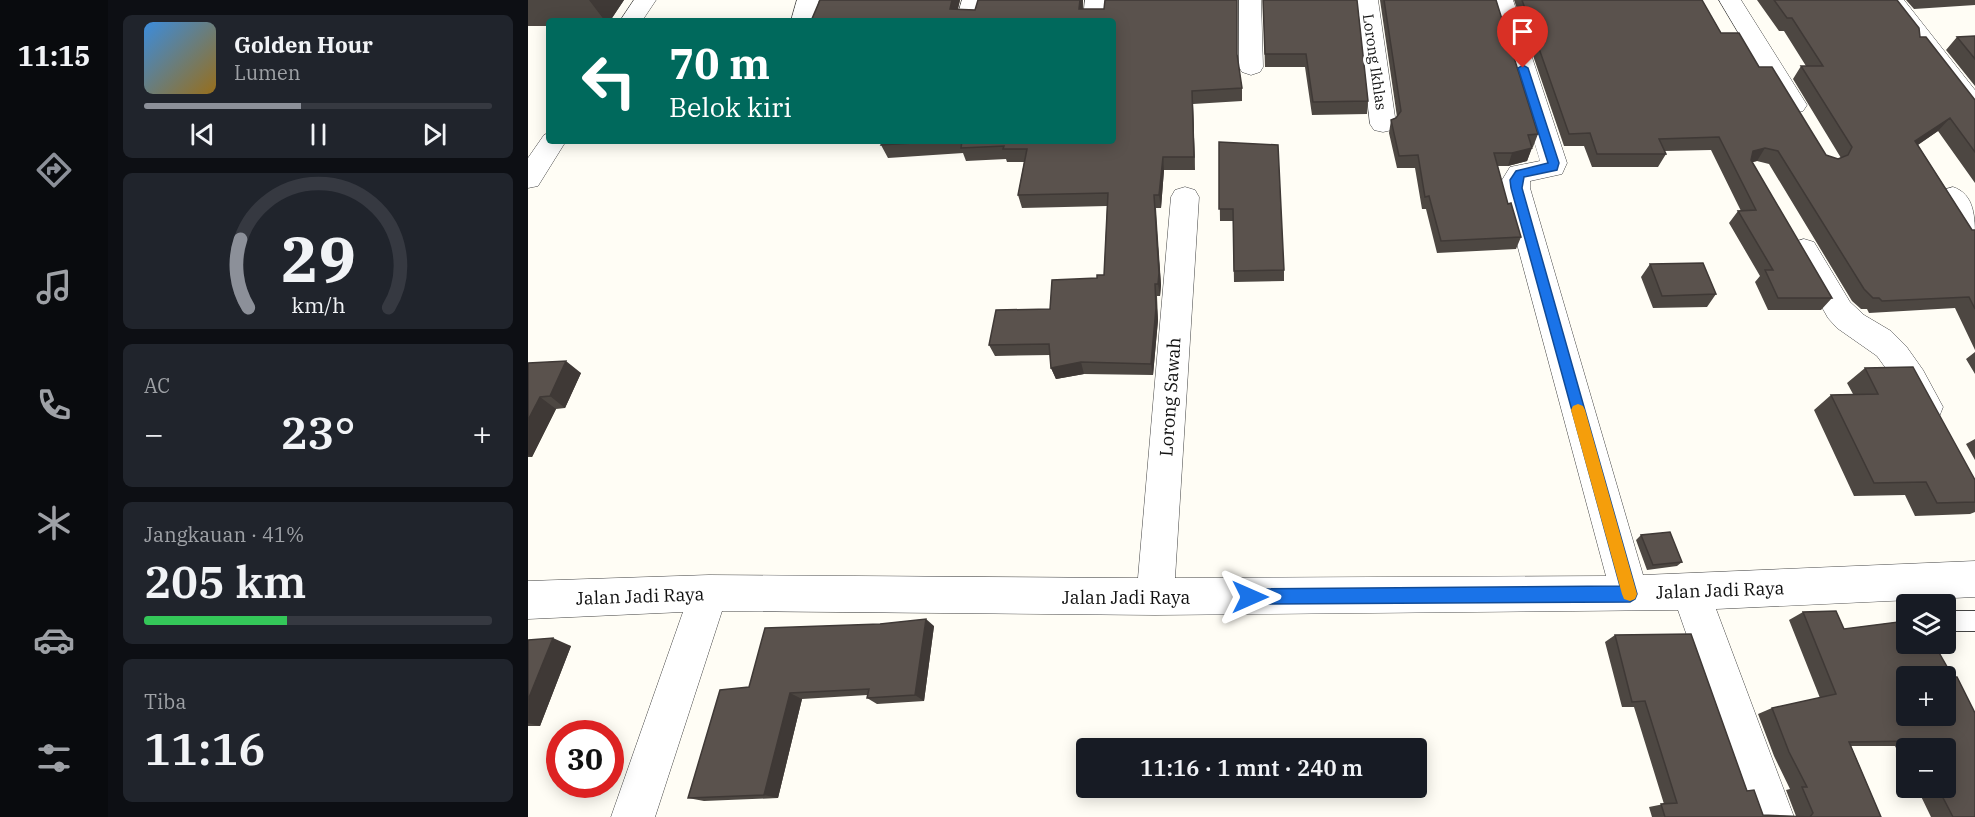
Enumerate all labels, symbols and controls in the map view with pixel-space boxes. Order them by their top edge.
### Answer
pin [1497,6,1548,68]
street label: Lorong Ikhlas [1359,13,1391,111]
icon: arrive [1506,15,1539,48]
text: Golden Hour [234,30,373,59]
text: 70 m [669,36,770,91]
text: 11:15 [18,38,90,73]
icon: left [570,42,648,120]
text: Lumen [234,59,301,86]
text: Belok kiri [669,89,792,124]
icon: previous [186,118,219,151]
icon: pause [302,118,335,151]
icon: next [418,118,451,151]
icon: directions [33,149,75,191]
text: 29 [281,218,355,299]
icon: music [33,266,75,308]
text: km/h [291,291,345,319]
street label: Lorong Sawah [1154,337,1186,457]
text: AC [144,372,170,399]
icon: phone [33,384,75,426]
text: 23° [280,403,356,461]
text: − [144,412,164,455]
text: + [472,412,492,455]
icon: climate [33,502,75,544]
text: Jangkauan · 41% [144,521,304,548]
text: 205 km [144,552,306,610]
position arrow [1218,565,1282,629]
street label: Jalan Jadi Raya [1655,576,1785,604]
street label: Jalan Jadi Raya [575,582,705,610]
street label: Jalan Jadi Raya [1062,586,1190,609]
map controls [1896,594,1956,798]
button: layers [1896,594,1956,654]
icon: car [33,619,75,661]
button: + [1896,666,1956,726]
text: Tiba [144,688,186,715]
text: 11:16 [144,719,265,777]
speed limit sign: 30 [546,720,624,798]
icon: filters [33,737,75,779]
button: − [1896,738,1956,798]
text: 11:16 · 1 mnt · 240 m [1140,753,1363,782]

